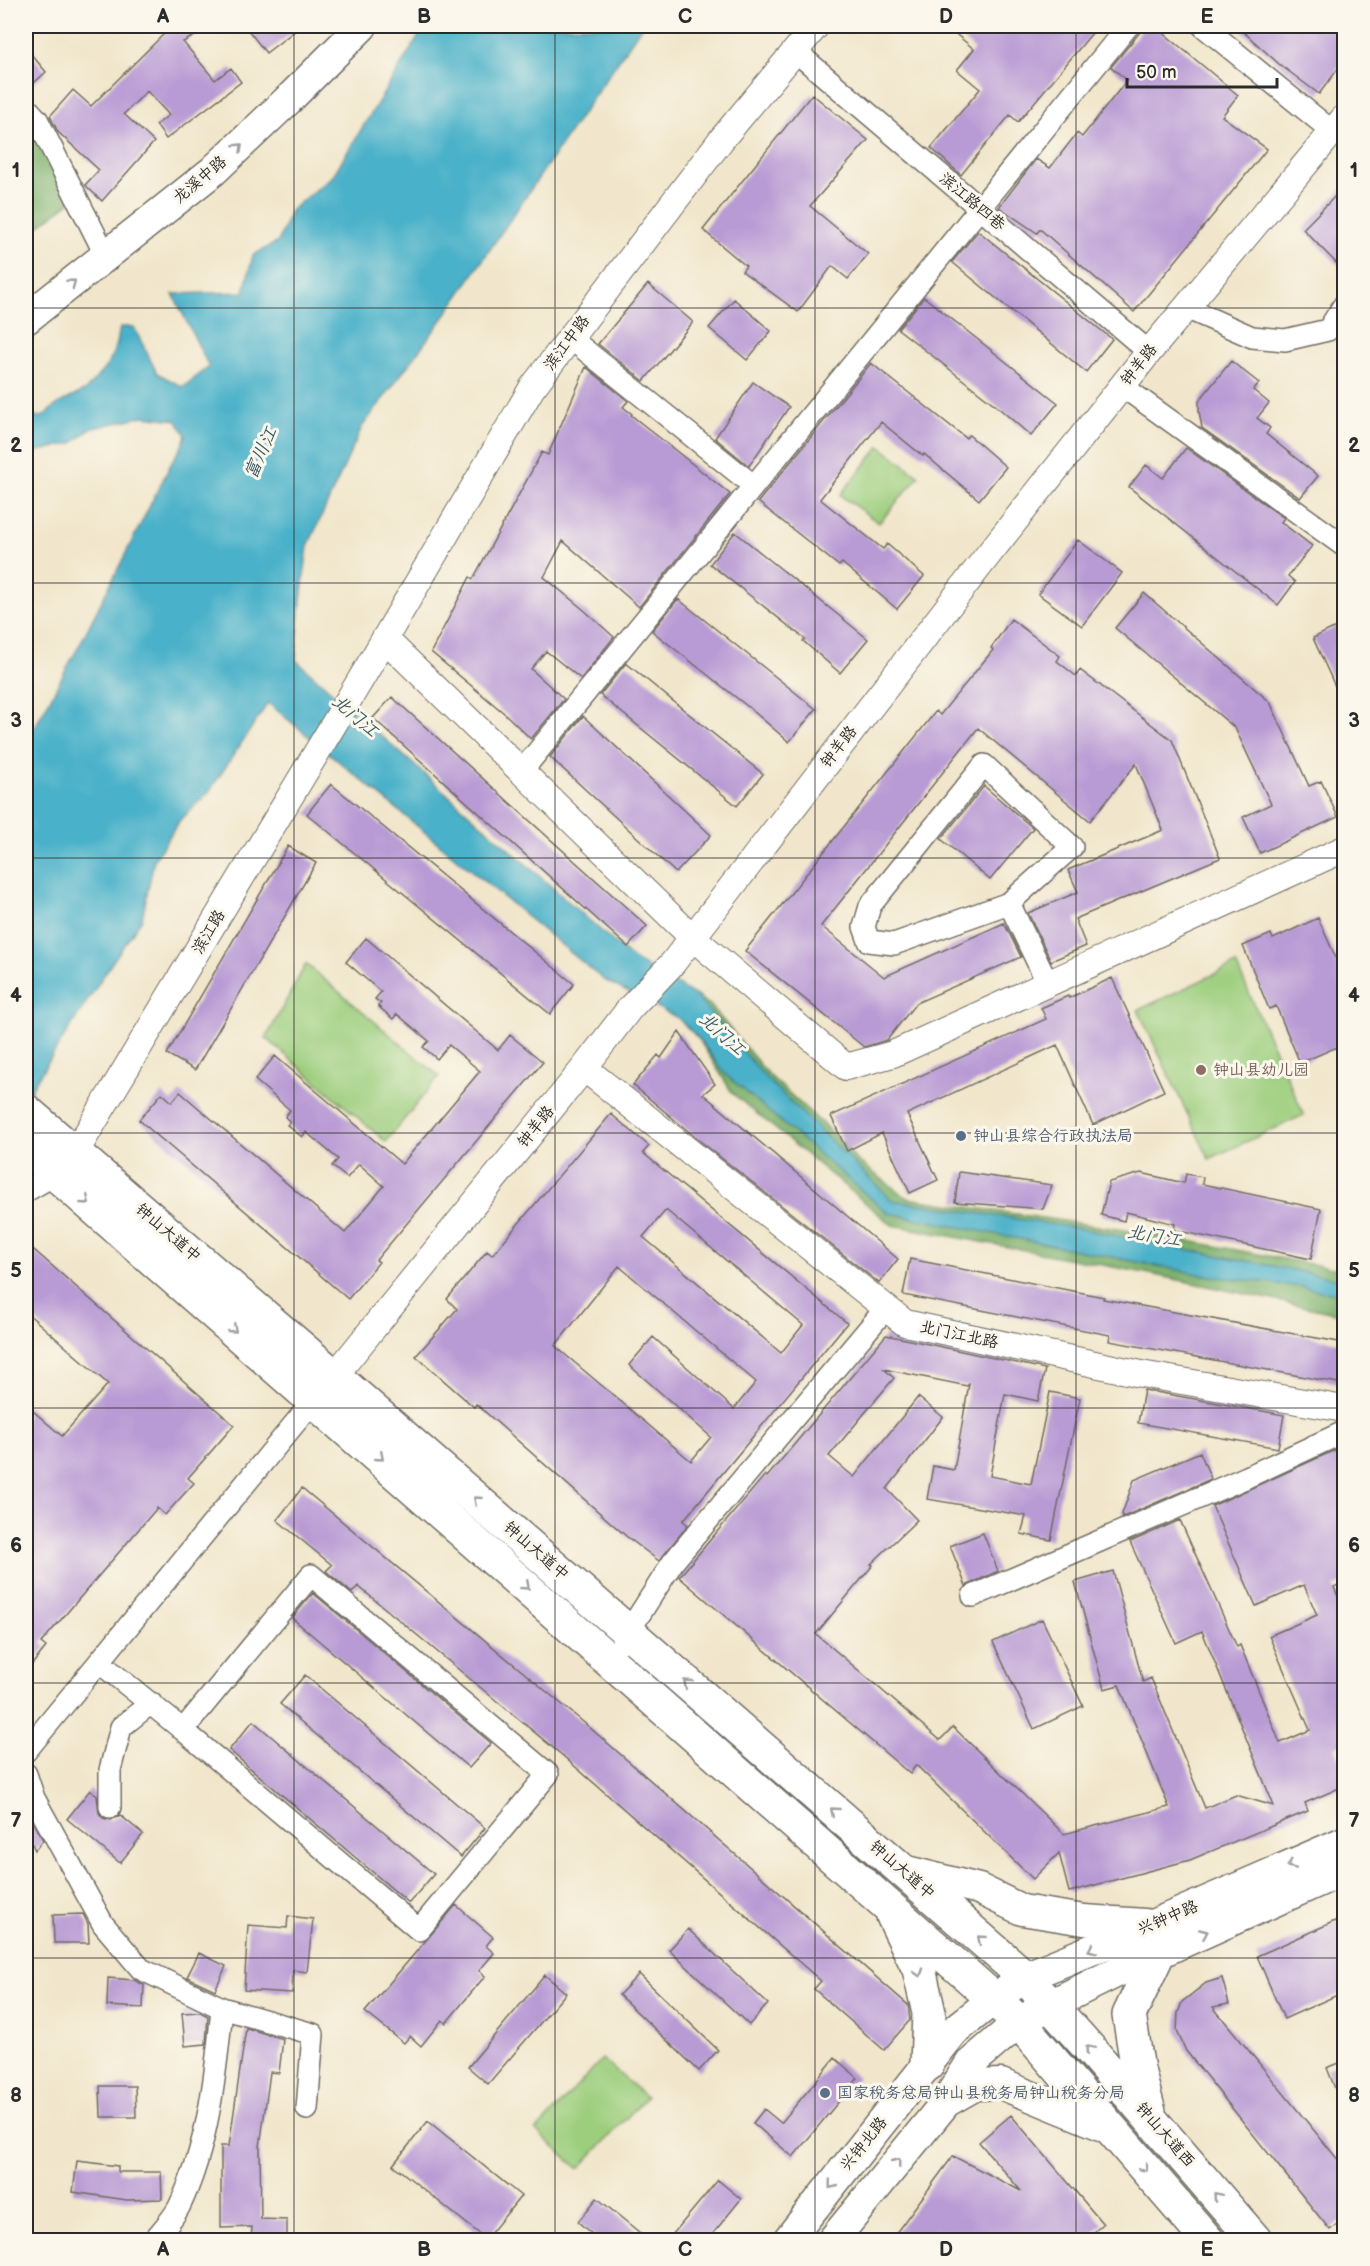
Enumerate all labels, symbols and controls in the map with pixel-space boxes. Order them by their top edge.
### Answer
text: A [156,5,170,29]
text: B [417,5,431,29]
text: C [678,5,692,29]
text: D [939,5,953,29]
text: E [1201,5,1214,29]
scale bar [1127,51,1277,89]
text: 50 m [1136,62,1177,83]
one-way arrow [232,143,243,154]
street label: 龙溪中路 [169,152,231,208]
text: 1 [12,159,20,183]
text: 1 [1350,159,1358,183]
street label: 滨江路四巷 [935,169,1009,235]
one-way arrow [65,280,76,291]
street label: 滨江中路 [540,312,594,374]
street label: 钟羊路 [1117,340,1161,390]
water label: 富川江 [240,423,282,482]
text: 2 [10,434,22,458]
text: 2 [1348,434,1360,458]
water label: 北门江 [328,690,383,742]
text: 3 [10,709,22,733]
text: 3 [1348,709,1360,733]
street label: 钟羊路 [817,722,861,772]
street label: 滨江路 [188,907,230,957]
text: 4 [10,984,22,1008]
text: 4 [1348,984,1360,1008]
water label: 北门江 [695,1008,750,1061]
place label: 钟山县幼儿园 [1213,1061,1309,1080]
marker: 钟山县幼儿园 [1194,1063,1208,1077]
street label: 钟羊路 [514,1102,558,1152]
place label: 钟山县综合行政执法局 [973,1127,1133,1146]
marker: 钟山县综合行政执法局 [954,1129,968,1143]
one-way arrow [79,1194,90,1205]
street label: 钟山大道中 [132,1200,204,1266]
water label: 北门江 [1126,1221,1183,1251]
text: 5 [10,1259,22,1283]
text: 5 [1348,1259,1360,1283]
street label: 北门江北路 [918,1317,1000,1353]
one-way arrow [226,1322,237,1333]
one-way arrow [373,1450,384,1461]
one-way arrow [473,1496,484,1507]
street label: 钟山大道中 [500,1518,572,1584]
text: 6 [10,1534,22,1558]
text: 6 [1348,1534,1360,1558]
one-way arrow [519,1579,530,1590]
one-way arrow [683,1679,694,1690]
one-way arrow [831,1807,841,1818]
text: 7 [10,1809,22,1833]
text: 7 [1348,1809,1360,1833]
street label: 钟山大道中 [866,1837,938,1903]
one-way arrow [1286,1858,1297,1870]
street label: 兴钟中路 [1135,1897,1201,1939]
one-way arrow [1198,1928,1209,1940]
one-way arrow [978,1935,988,1946]
one-way arrow [1087,1942,1098,1954]
one-way arrow [912,1967,924,1978]
one-way arrow [1086,2044,1097,2055]
text: 8 [10,2084,22,2108]
place label: 国家税务总局钟山县税务局钟山税务分局 [837,2084,1125,2103]
text: 8 [1348,2084,1360,2108]
marker: 国家税务总局钟山县税务局钟山税务分局 [818,2086,832,2100]
street label: 钟山大道西 [1132,2099,1198,2171]
street label: 兴钟北路 [836,2113,892,2175]
one-way arrow [889,2158,900,2169]
one-way arrow [1137,2161,1148,2172]
one-way arrow [828,2178,839,2189]
one-way arrow [1213,2192,1224,2203]
text: A [156,2238,170,2262]
text: B [417,2238,431,2262]
text: C [678,2238,692,2262]
text: D [939,2238,953,2262]
text: E [1201,2238,1214,2262]

